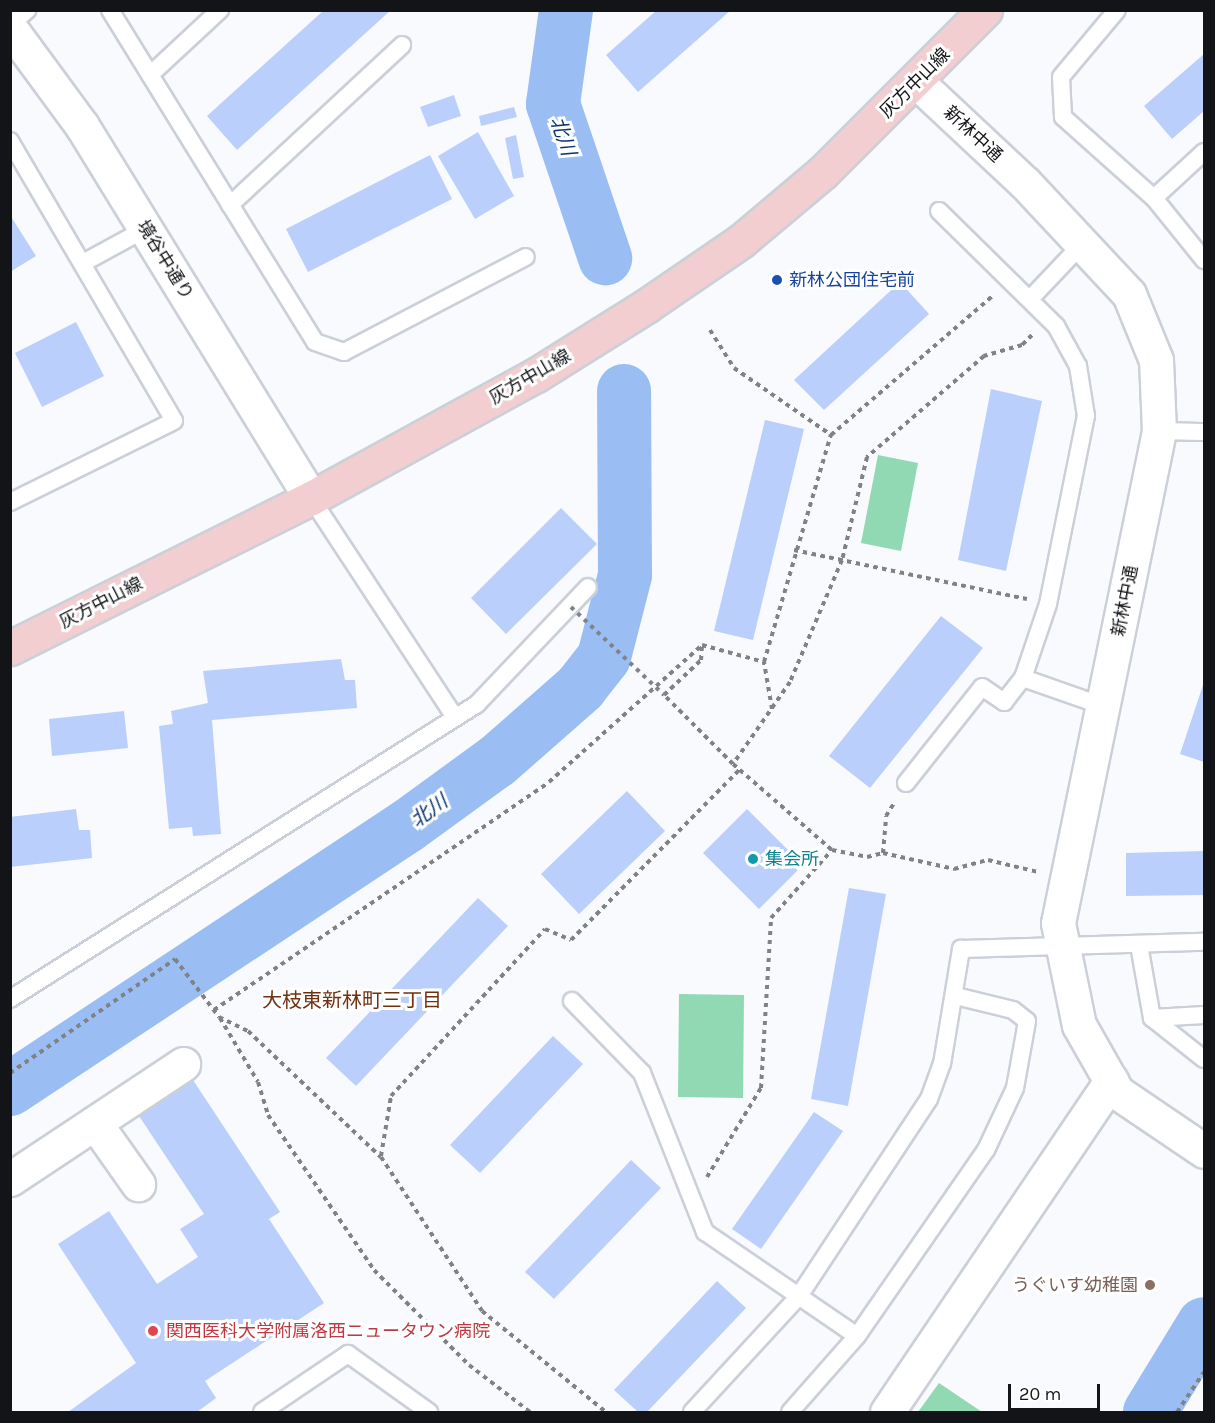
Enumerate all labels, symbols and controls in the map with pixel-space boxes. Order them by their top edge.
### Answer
street label: 灰方中山線 [876,44,954,122]
street label: 新林中通 [939,102,1007,166]
water label: 北川 [545,113,581,159]
street label: 境谷中通り [132,216,198,304]
place label: 新林公団住宅前 [789,269,915,291]
marker: 新林公団住宅前 [770,273,784,287]
street label: 灰方中山線 [486,345,574,409]
street label: 新林中通 [1108,564,1142,638]
street label: 灰方中山線 [56,573,146,633]
water label: 北川 [406,790,452,832]
place label: 集会所 [765,848,819,870]
marker: 集会所 [746,852,760,866]
district label: 大枝東新林町三丁目 [262,988,442,1012]
place label: うぐいす幼稚園 [1012,1274,1138,1296]
marker: うぐいす幼稚園 [1143,1278,1157,1292]
place label: 関西医科大学附属洛西ニュータウン病院 [166,1320,490,1342]
marker: 関西医科大学附属洛西ニュータウン病院 [144,1322,162,1340]
scale bar [1011,1372,1102,1410]
text: 20 m [1019,1383,1061,1405]

